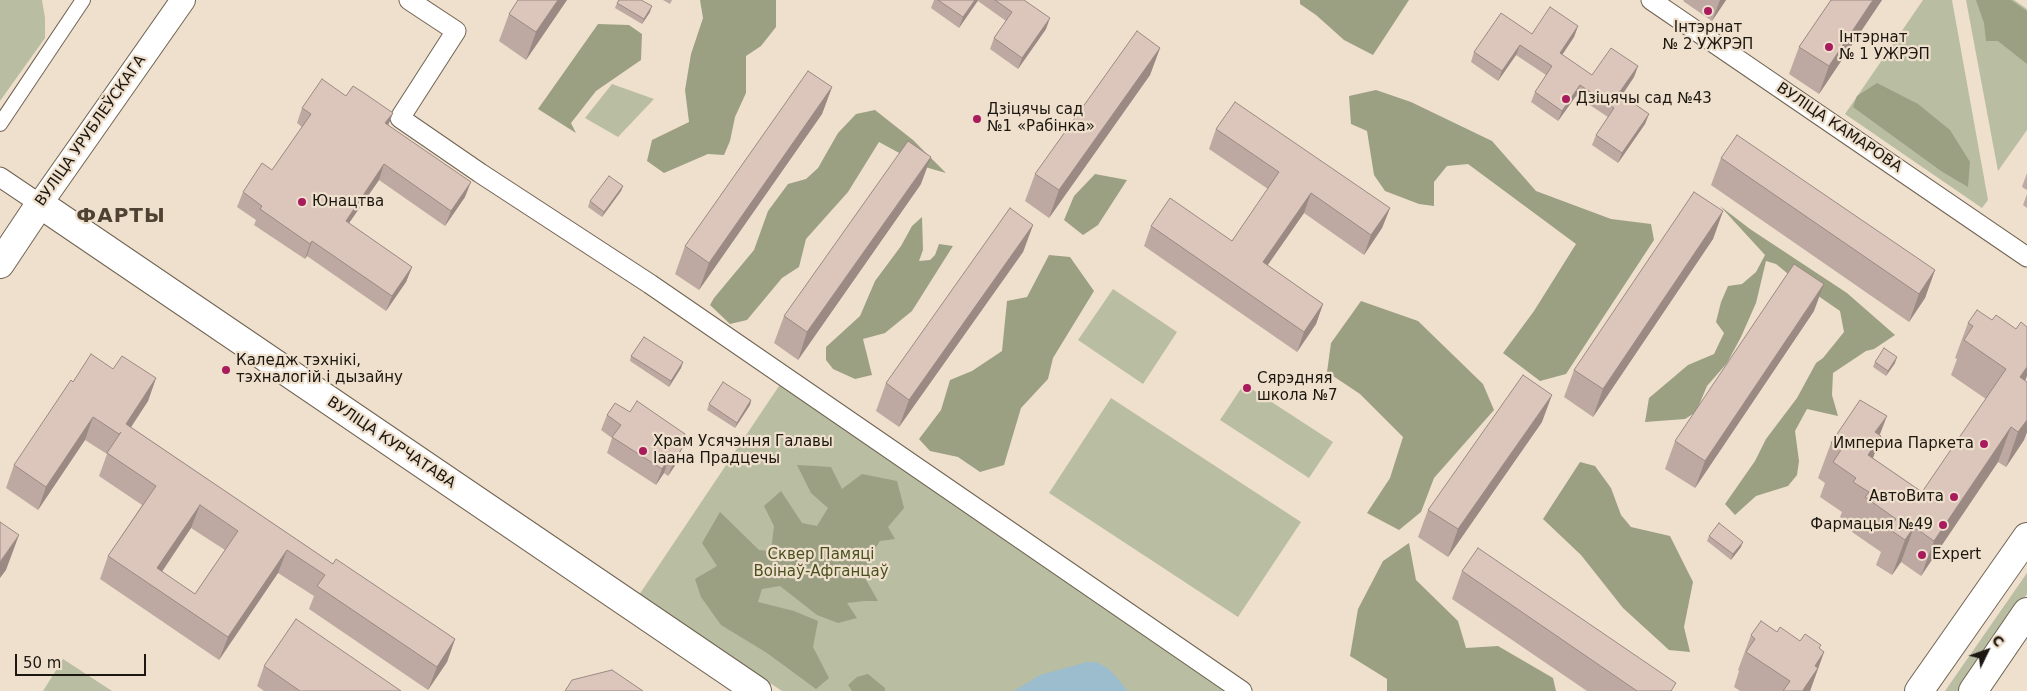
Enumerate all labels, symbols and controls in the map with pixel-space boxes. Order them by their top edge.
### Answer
marker: Інтэрнат № 2 УЖРЭП [1702,5,1714,17]
place label: Інтэрнат № 2 УЖРЭП [1663,19,1753,54]
place label: Інтэрнат № 1 УЖРЭП [1839,29,1930,64]
marker: Інтэрнат № 1 УЖРЭП [1823,41,1835,53]
street label: ВУЛІЦА УРУБЛЕЎСКАГА [32,52,150,210]
street label: ВУЛІЦА КАМАРОВА [1773,79,1905,177]
place label: Дзіцячы сад №43 [1576,90,1712,108]
marker: Дзіцячы сад №43 [1560,93,1572,105]
place label: Дзіцячы сад №1 «Рабінка» [987,101,1095,136]
marker: Дзіцячы сад №1 «Рабінка» [971,113,983,125]
place label: Юнацтва [312,193,384,211]
marker: Юнацтва [296,196,308,208]
district label: ФАРТЫ [76,205,166,229]
place label: Каледж тэхнікі, тэхналогій і дызайну [236,352,403,387]
marker: Каледж тэхнікі, тэхналогій і дызайну [220,364,232,376]
place label: Сярэдняя школа №7 [1257,370,1338,405]
marker: Сярэдняя школа №7 [1241,382,1253,394]
street label: ВУЛІЦА КУРЧАТАВА [323,393,459,493]
place label: Храм Усячэння Галавы Іаана Прадцечы [653,433,833,468]
place label: Империа Паркета [1833,435,1974,453]
marker: Империа Паркета [1978,438,1990,450]
marker: Храм Усячэння Галавы Іаана Прадцечы [637,445,649,457]
place label: АвтоВита [1869,488,1944,506]
marker: АвтоВита [1948,491,1960,503]
place label: Фармацыя №49 [1810,516,1933,534]
marker: Фармацыя №49 [1937,519,1949,531]
park label: Сквер Памяці Воінаў-Афганцаў [753,546,889,581]
place label: Expert [1932,546,1981,564]
marker: Expert [1916,549,1928,561]
north arrow [1962,626,2012,676]
text: С [1989,632,2008,650]
scale bar [18,644,149,676]
text: 50 m [23,654,61,672]

